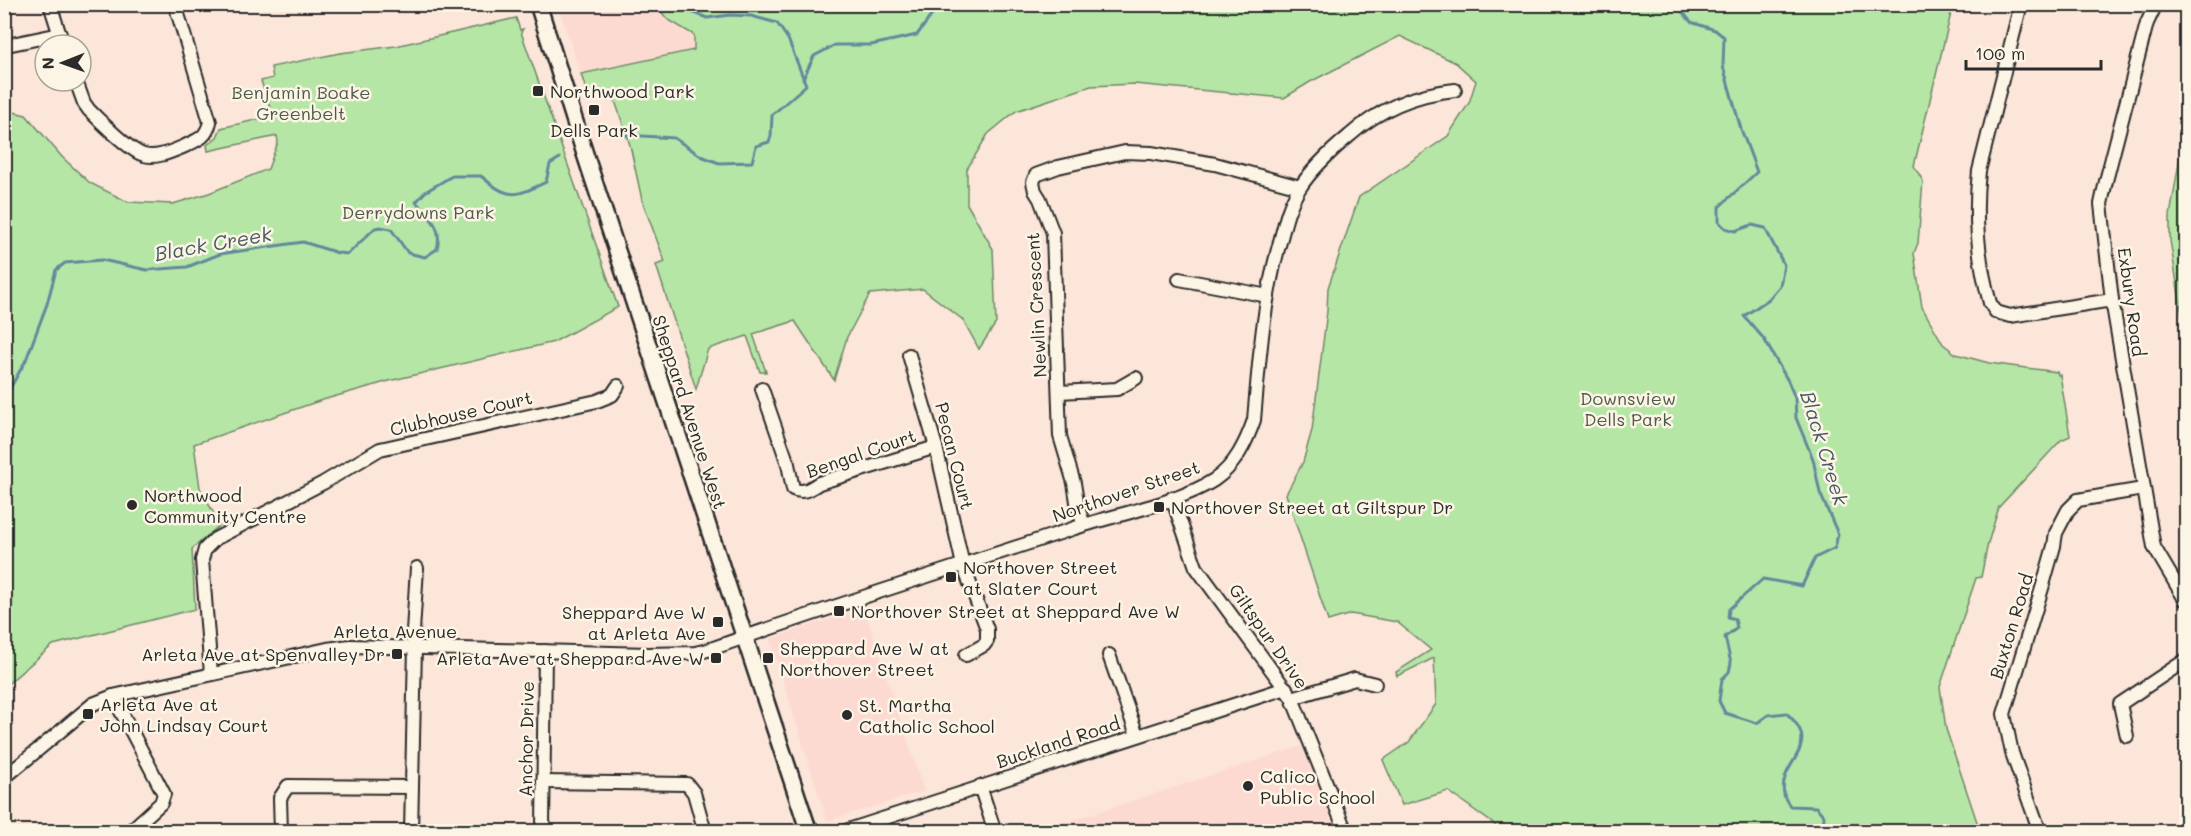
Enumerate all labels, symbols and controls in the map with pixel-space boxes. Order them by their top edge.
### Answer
north arrow [33,33,93,93]
scale bar [1966,33,2101,71]
text: 100 m [1975,41,2025,65]
text: N [37,57,58,70]
place label: Northwood Park [550,79,694,103]
park label: Benjamin Boake Greenbelt [232,80,370,125]
marker: Northwood Park [531,84,545,98]
marker: Dells Park [587,103,601,117]
place label: Dells Park [550,118,638,142]
park label: Derrydowns Park [342,200,494,224]
water label: Black Creek [152,220,274,266]
street label: Newlin Crescent [1020,232,1052,378]
street label: Exbury Road [2112,246,2152,358]
street label: Sheppard Avenue West [647,312,733,512]
street label: Clubhouse Court [387,385,535,441]
park label: Downsview Dells Park [1580,386,1676,431]
water label: Black Creek [1795,388,1855,509]
street label: Pecan Court [930,400,980,512]
street label: Bengal Court [803,423,919,483]
street label: Northover Street [1049,455,1203,527]
place label: Northwood Community Centre [144,483,307,528]
place label: Northover Street at Giltspur Dr [1171,495,1453,519]
marker: Northwood Community Centre [125,498,139,512]
marker: Northover Street at Giltspur Dr [1152,500,1166,514]
place label: Northover Street at Slater Court [963,555,1118,600]
marker: Northover Street at Slater Court [944,570,958,584]
street label: Buxton Road [1984,570,2038,682]
street label: Giltspur Drive [1224,579,1314,693]
place label: Northover Street at Sheppard Ave W [851,599,1180,623]
place label: Sheppard Ave W at Arleta Ave [562,600,706,645]
marker: Northover Street at Sheppard Ave W [832,604,846,618]
marker: Sheppard Ave W at Arleta Ave [711,615,725,629]
street label: Arleta Avenue [333,619,457,643]
place label: Sheppard Ave W at Northover Street [780,636,949,681]
place label: Arleta Ave at Spenvalley Dr [141,642,385,666]
place label: Arleta Ave at Sheppard Ave W [436,646,704,670]
marker: Arleta Ave at Spenvalley Dr [390,647,404,661]
marker: Arleta Ave at Sheppard Ave W [709,651,723,665]
marker: Sheppard Ave W at Northover Street [761,651,775,665]
street label: Anchor Drive [513,681,539,797]
place label: Arleta Ave at John Lindsay Court [100,692,268,737]
place label: St. Martha Catholic School [859,693,995,738]
marker: Arleta Ave at John Lindsay Court [81,707,95,721]
marker: St. Martha Catholic School [840,708,854,722]
street label: Buckland Road [993,711,1123,773]
place label: Calico Public School [1260,764,1375,809]
marker: Calico Public School [1241,779,1255,793]

